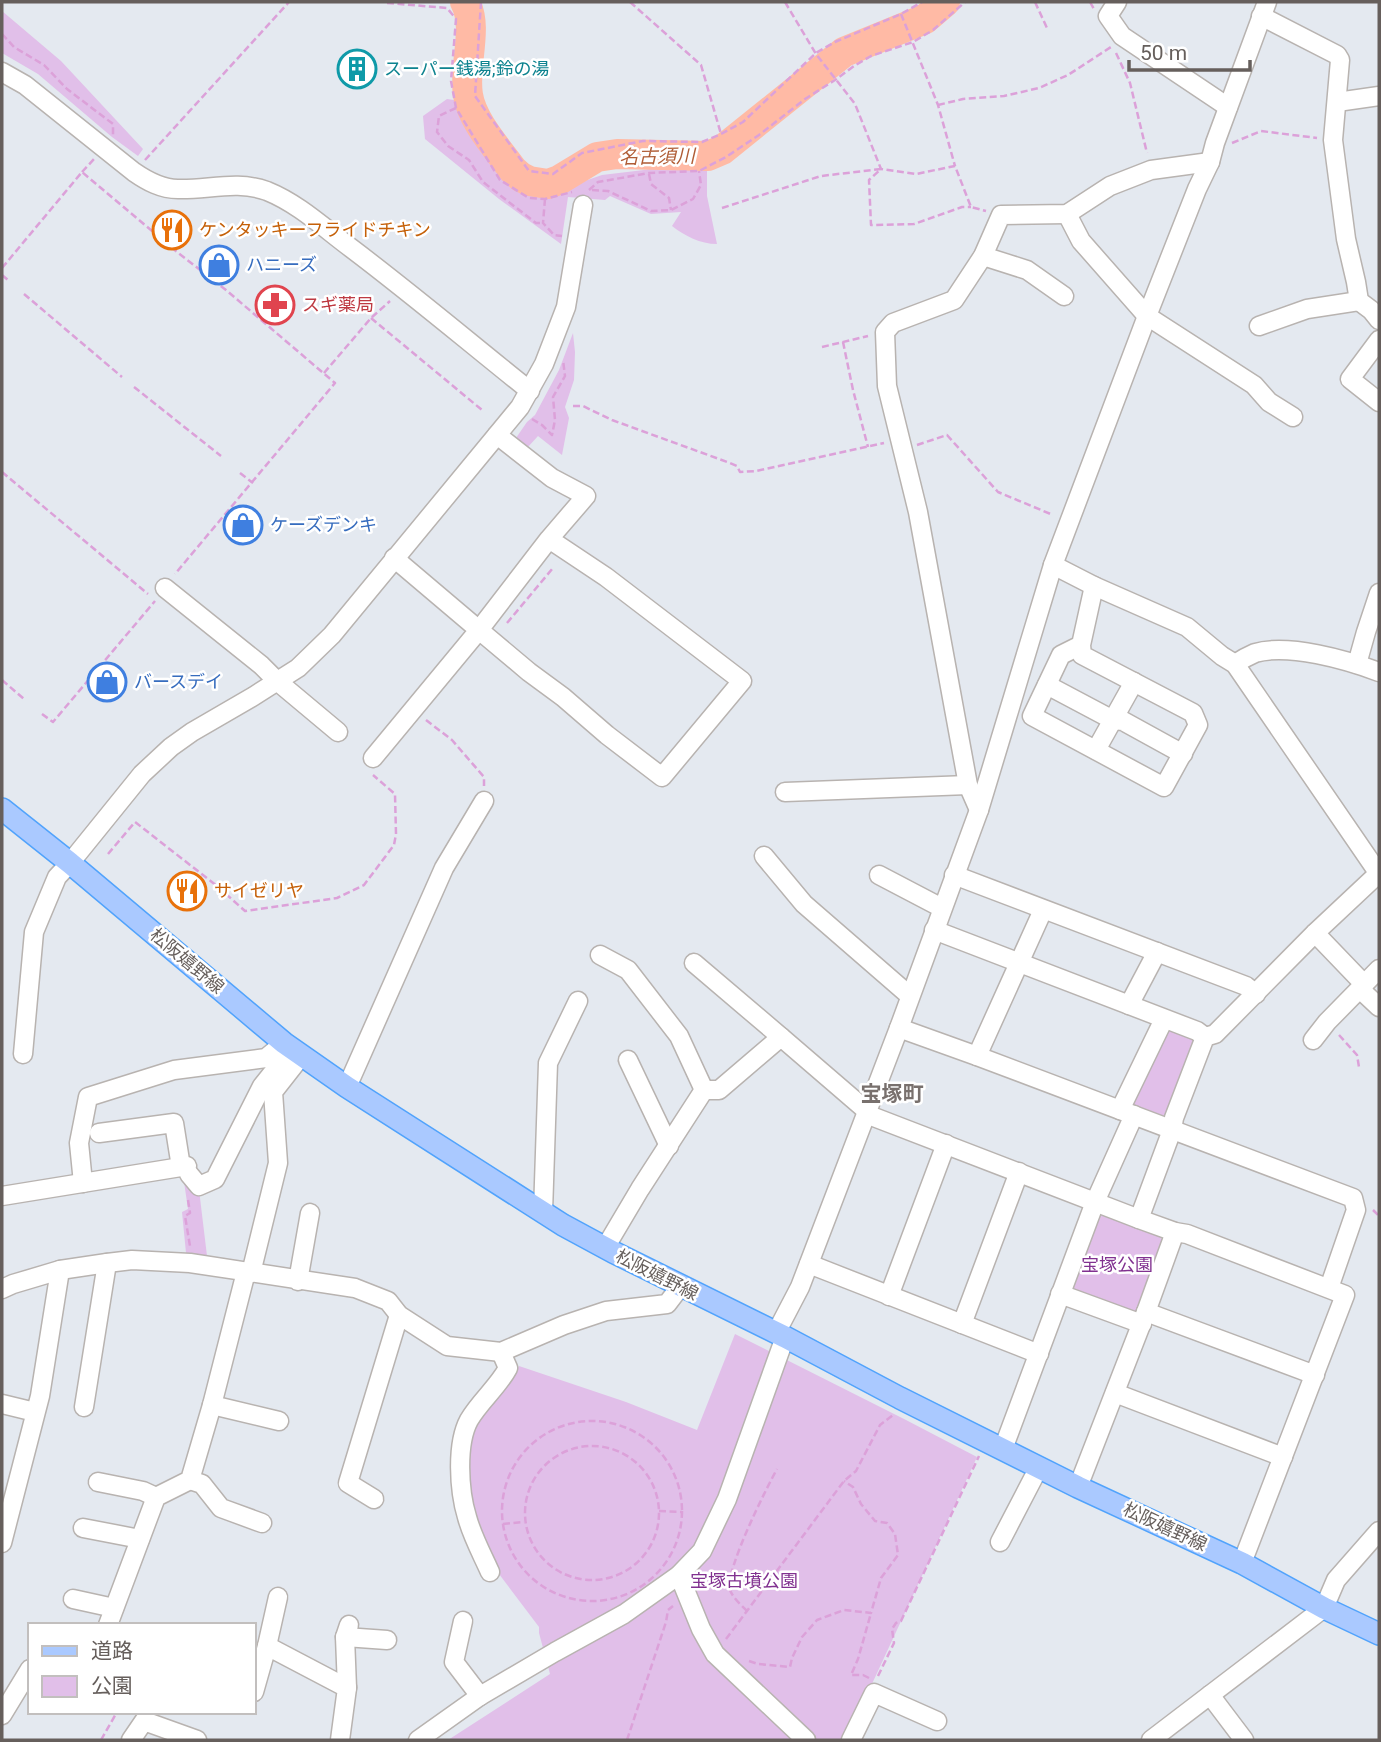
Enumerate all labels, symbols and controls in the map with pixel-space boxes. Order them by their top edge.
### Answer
scale bar [1129,28,1250,72]
text: 50 m [1140,41,1187,65]
building icon: スーパー銭湯;鈴の湯 [336,48,378,90]
place label: スーパー銭湯;鈴の湯 [384,58,550,79]
water label: 名古須川 [619,144,697,169]
restaurant icon: ケンタッキーフライドチキン [151,209,193,251]
place label: ケンタッキーフライドチキン [199,219,431,240]
shop icon: ハニーズ [198,244,240,286]
place label: ハニーズ [246,254,317,275]
pharmacy icon: スギ薬局 [254,284,296,326]
place label: スギ薬局 [302,294,374,315]
shop icon: ケーズデンキ [222,504,264,546]
place label: ケーズデンキ [270,514,377,535]
shop icon: バースデイ [86,661,128,703]
place label: バースデイ [134,671,223,692]
restaurant icon: サイゼリヤ [166,870,208,912]
place label: サイゼリヤ [214,880,304,901]
street label: 松阪嬉野線 [146,924,229,998]
district label: 宝塚町 [861,1082,924,1106]
street label: 松阪嬉野線 [612,1245,702,1304]
park label: 宝塚公園 [1081,1254,1153,1275]
street label: 松阪嬉野線 [1120,1498,1210,1555]
park label: 宝塚古墳公園 [690,1570,798,1591]
legend [28,1623,256,1714]
text: 道路 [91,1639,133,1663]
text: 公園 [91,1674,133,1698]

